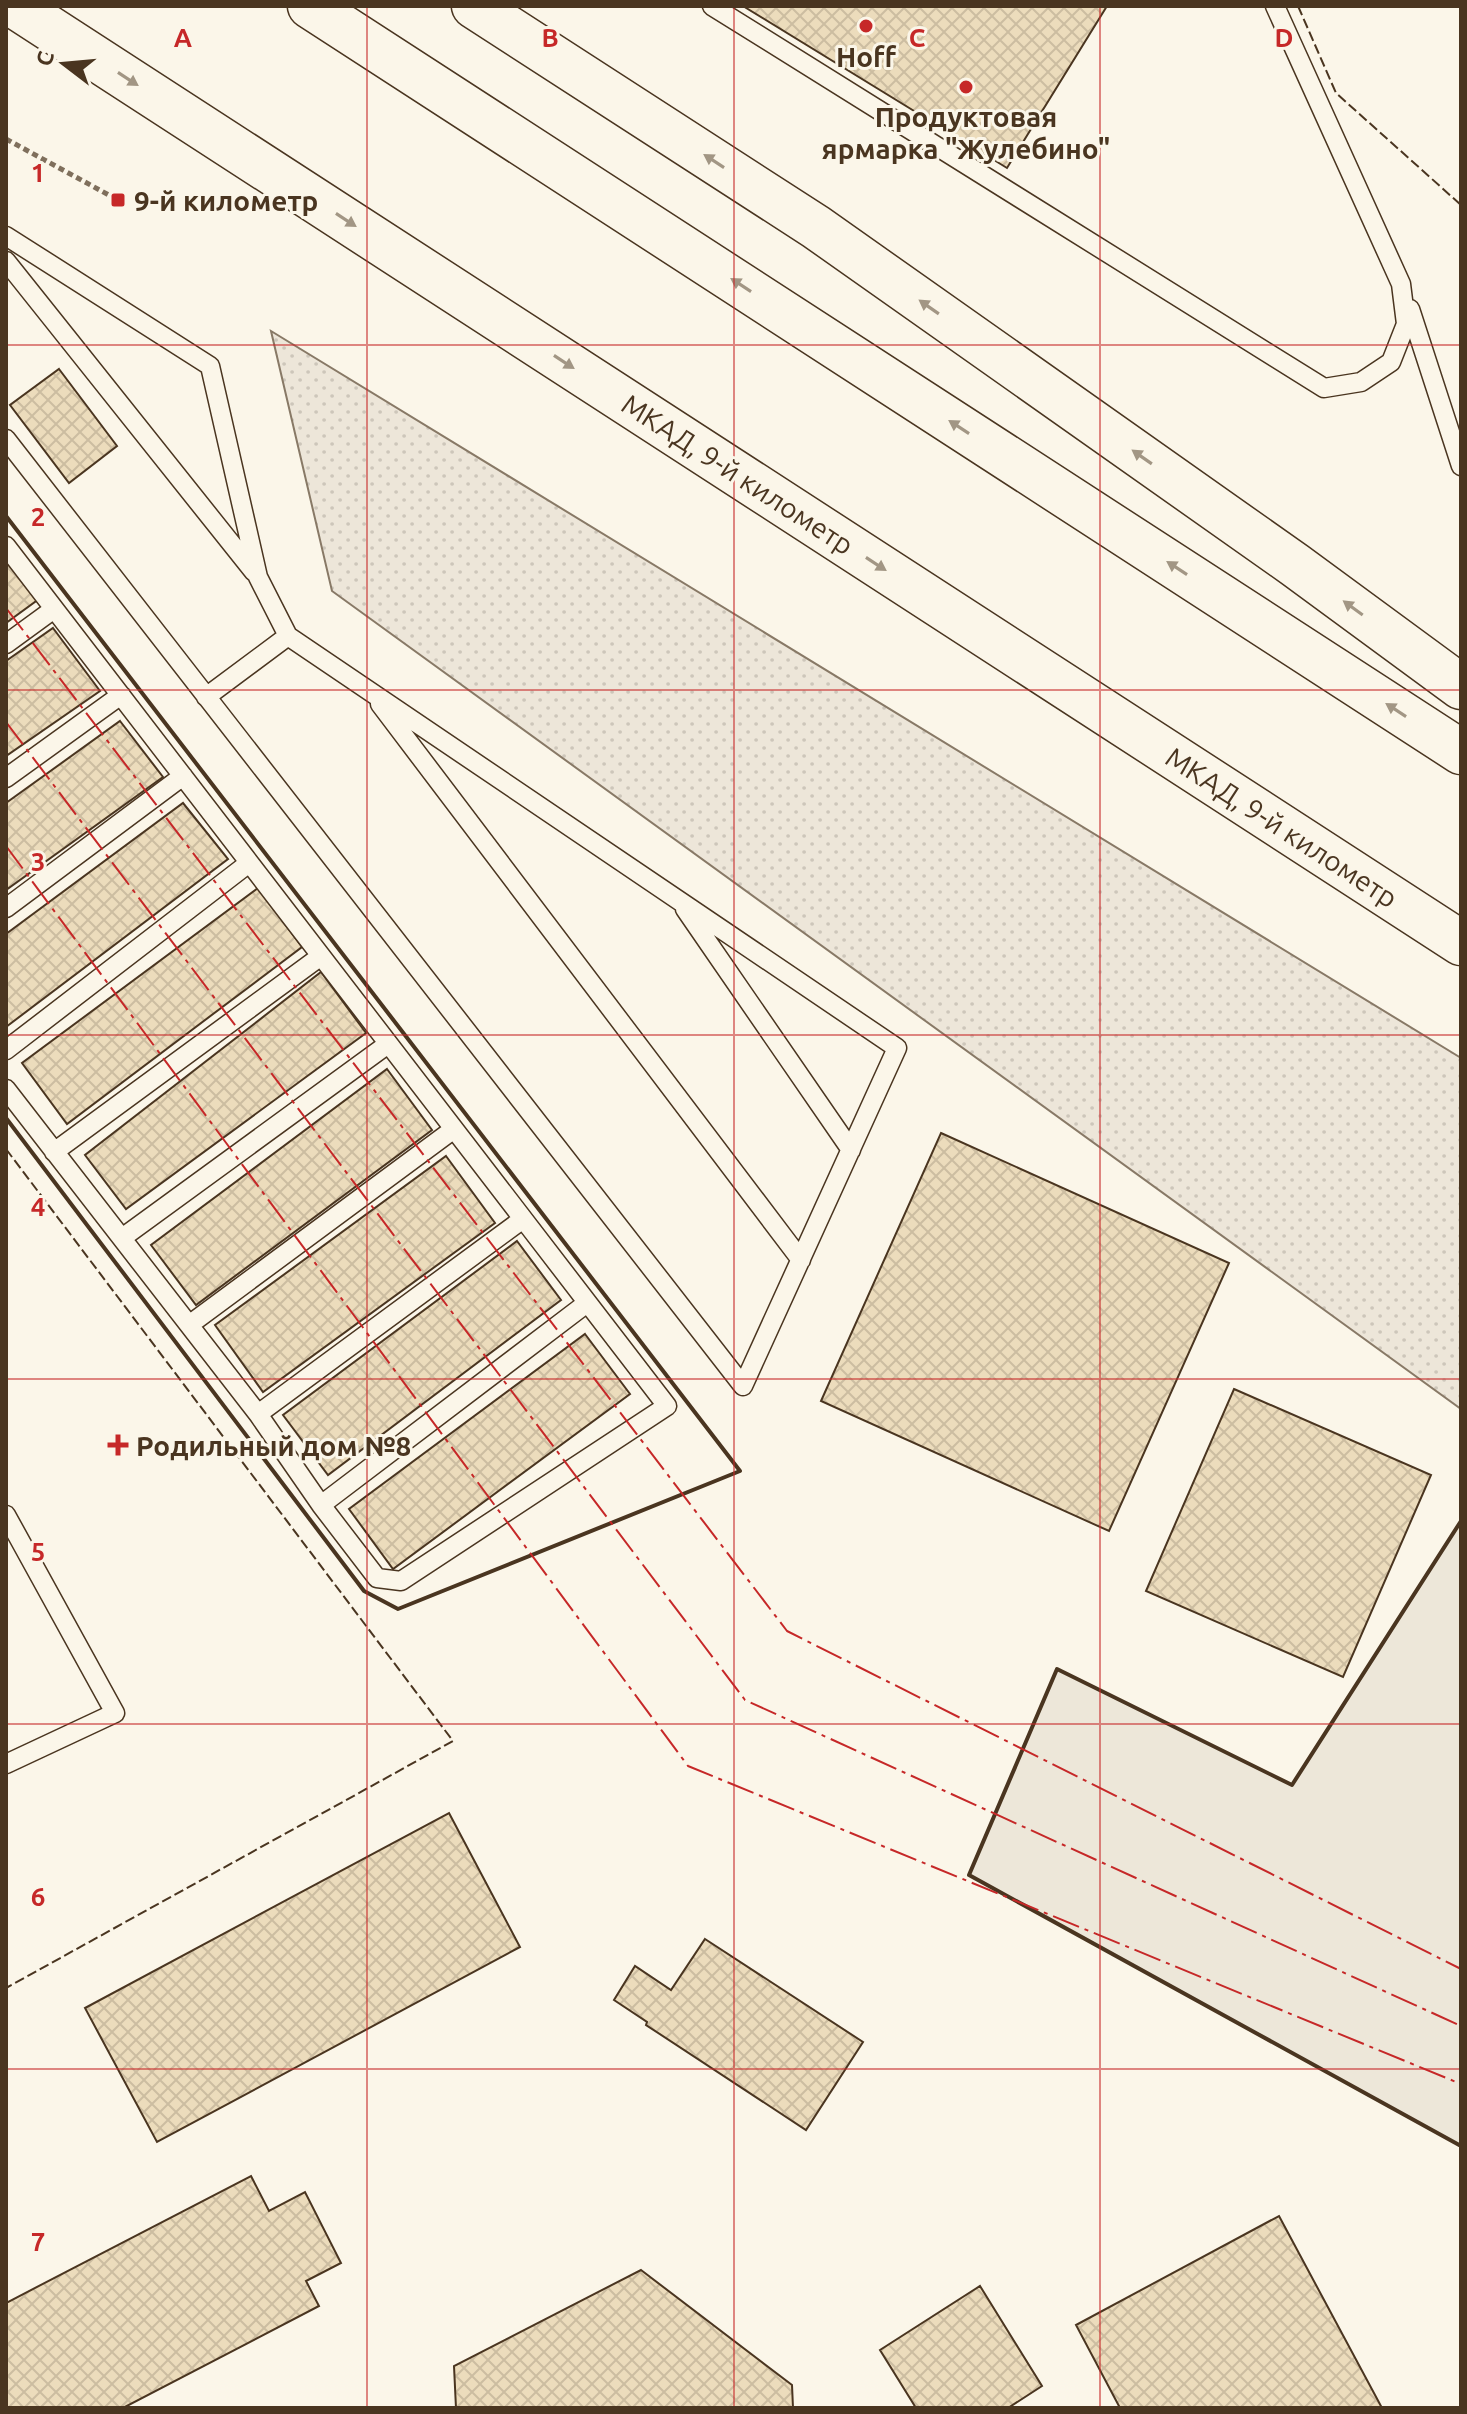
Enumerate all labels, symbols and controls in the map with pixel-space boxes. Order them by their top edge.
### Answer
marker: Hoff [857,17,875,35]
text: A [174,23,193,52]
text: B [541,23,559,52]
text: C [909,23,926,52]
text: D [1275,23,1293,52]
north arrow [24,24,104,104]
place label: Hoff [836,41,897,72]
text: С [30,48,58,69]
one-way arrow [117,71,139,86]
marker: Продуктовая ярмарка "Жулебино" [957,78,975,96]
place label: Продуктовая ярмарка "Жулебино" [822,101,1110,164]
one-way arrow [703,154,725,169]
text: 1 [31,158,45,187]
place label: 9-й километр [134,185,318,216]
marker: 9-й километр [109,191,127,209]
one-way arrow [335,213,357,227]
one-way arrow [730,279,752,293]
one-way arrow [918,299,940,315]
one-way arrow [553,354,575,368]
street label: МКАД, 9-й километр [616,388,860,560]
one-way arrow [948,420,970,434]
one-way arrow [1131,450,1152,465]
text: 2 [31,502,45,531]
one-way arrow [866,556,887,571]
one-way arrow [1167,561,1188,576]
one-way arrow [1343,600,1363,616]
one-way arrow [1385,702,1406,717]
street label: МКАД, 9-й километр [1160,741,1404,913]
text: 3 [31,847,45,876]
text: 4 [31,1192,45,1221]
place label: Родильный дом №8 [136,1430,411,1461]
marker: Родильный дом №8 [107,1434,129,1456]
text: 5 [31,1537,45,1566]
text: 6 [31,1882,45,1911]
text: 7 [31,2227,45,2256]

